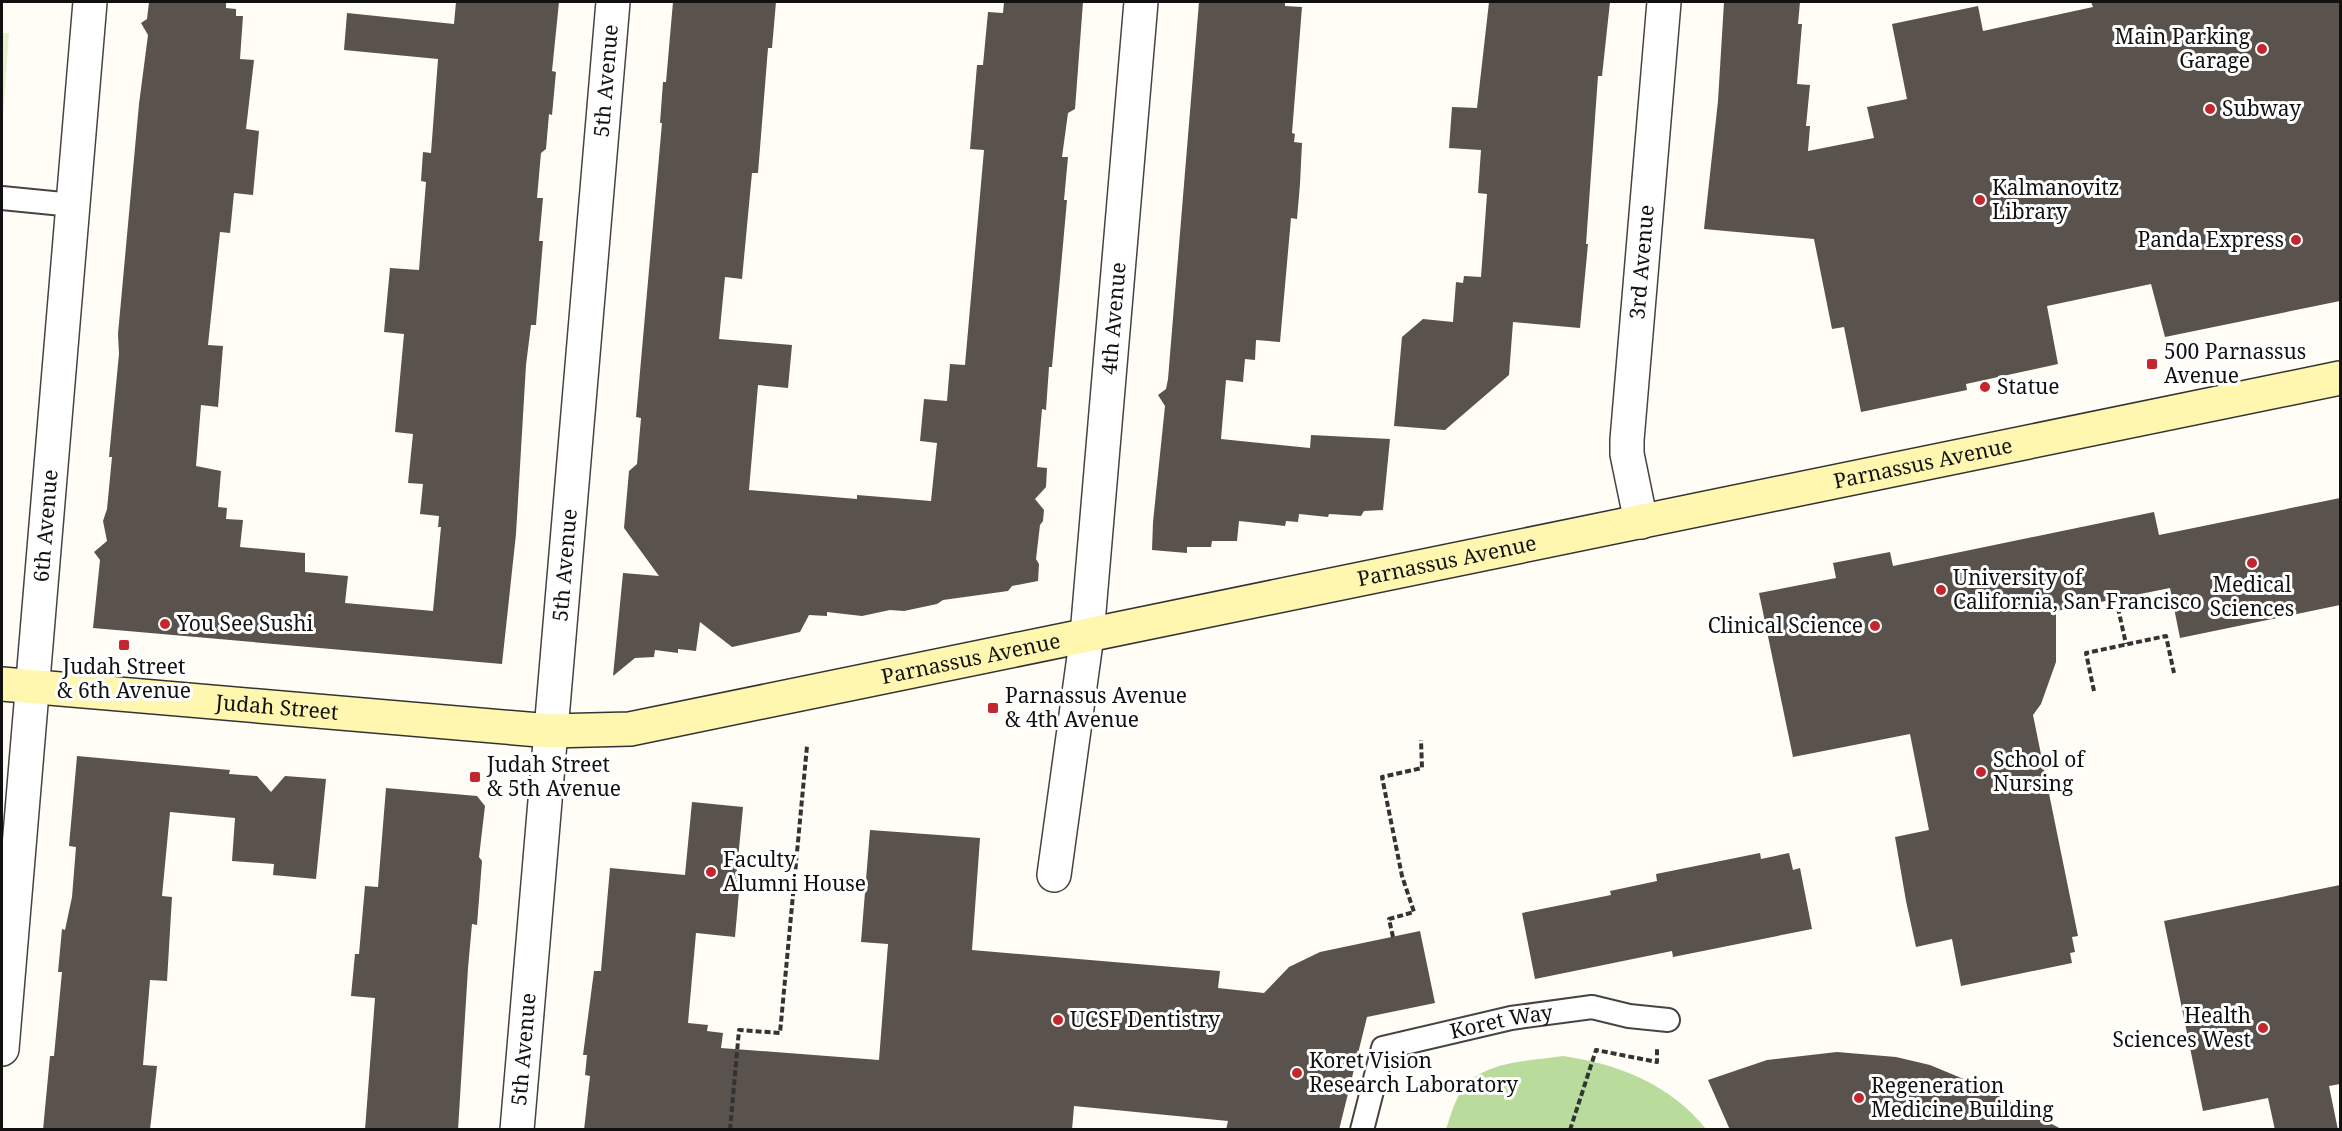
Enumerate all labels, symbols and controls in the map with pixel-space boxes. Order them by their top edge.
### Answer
place label: Main Parking Garage [2115,22,2251,74]
street label: 5th Avenue [587,23,624,138]
marker: Main Parking Garage [2255,42,2269,56]
place label: Subway [2222,94,2301,122]
marker: Subway [2203,102,2217,116]
place label: Kalmanovitz Library [1992,173,2119,225]
marker: Kalmanovitz Library [1973,193,1987,207]
street label: 3rd Avenue [1622,203,1660,321]
place label: Panda Express [2138,225,2284,253]
marker: Panda Express [2289,233,2303,247]
street label: 4th Avenue [1094,261,1132,376]
place label: 500 Parnassus Avenue [2164,337,2306,389]
marker: 500 Parnassus Avenue [2145,357,2159,371]
place label: Statue [1997,372,2060,400]
marker: Statue [1978,380,1992,394]
street label: Parnassus Avenue [1831,431,2015,495]
street label: 6th Avenue [26,468,64,583]
street label: 5th Avenue [545,507,583,622]
street label: Parnassus Avenue [1355,528,1539,592]
marker: Medical Sciences [2245,556,2259,570]
place label: University of California, San Francisco [1953,563,2202,615]
place label: Medical Sciences [2210,570,2294,622]
marker: University of California, San Francisco [1934,583,1948,597]
place label: You See Sushi [176,609,313,637]
place label: Clinical Science [1708,611,1863,639]
marker: You See Sushi [158,617,172,631]
marker: Clinical Science [1868,619,1882,633]
street label: Parnassus Avenue [879,626,1063,690]
marker: Judah Street & 6th Avenue [117,638,131,652]
place label: Judah Street & 6th Avenue [57,652,191,704]
place label: Parnassus Avenue & 4th Avenue [1005,681,1187,733]
street label: Judah Street [214,687,340,726]
marker: Parnassus Avenue & 4th Avenue [986,701,1000,715]
place label: School of Nursing [1993,745,2086,797]
place label: Judah Street & 5th Avenue [486,750,621,802]
marker: School of Nursing [1974,765,1988,779]
marker: Judah Street & 5th Avenue [468,770,482,784]
place label: Faculty Alumni House [723,845,866,897]
marker: Faculty Alumni House [704,865,718,879]
street label: 5th Avenue [504,992,542,1107]
street label: Koret Way [1447,997,1555,1045]
place label: Health Sciences West [2112,1001,2251,1053]
place label: UCSF Dentistry [1070,1005,1220,1033]
marker: UCSF Dentistry [1051,1013,1065,1027]
marker: Health Sciences West [2256,1021,2270,1035]
place label: Koret Vision Research Laboratory [1309,1046,1518,1098]
marker: Koret Vision Research Laboratory [1290,1066,1304,1080]
place label: Regeneration Medicine Building [1871,1071,2054,1123]
marker: Regeneration Medicine Building [1852,1091,1866,1105]

